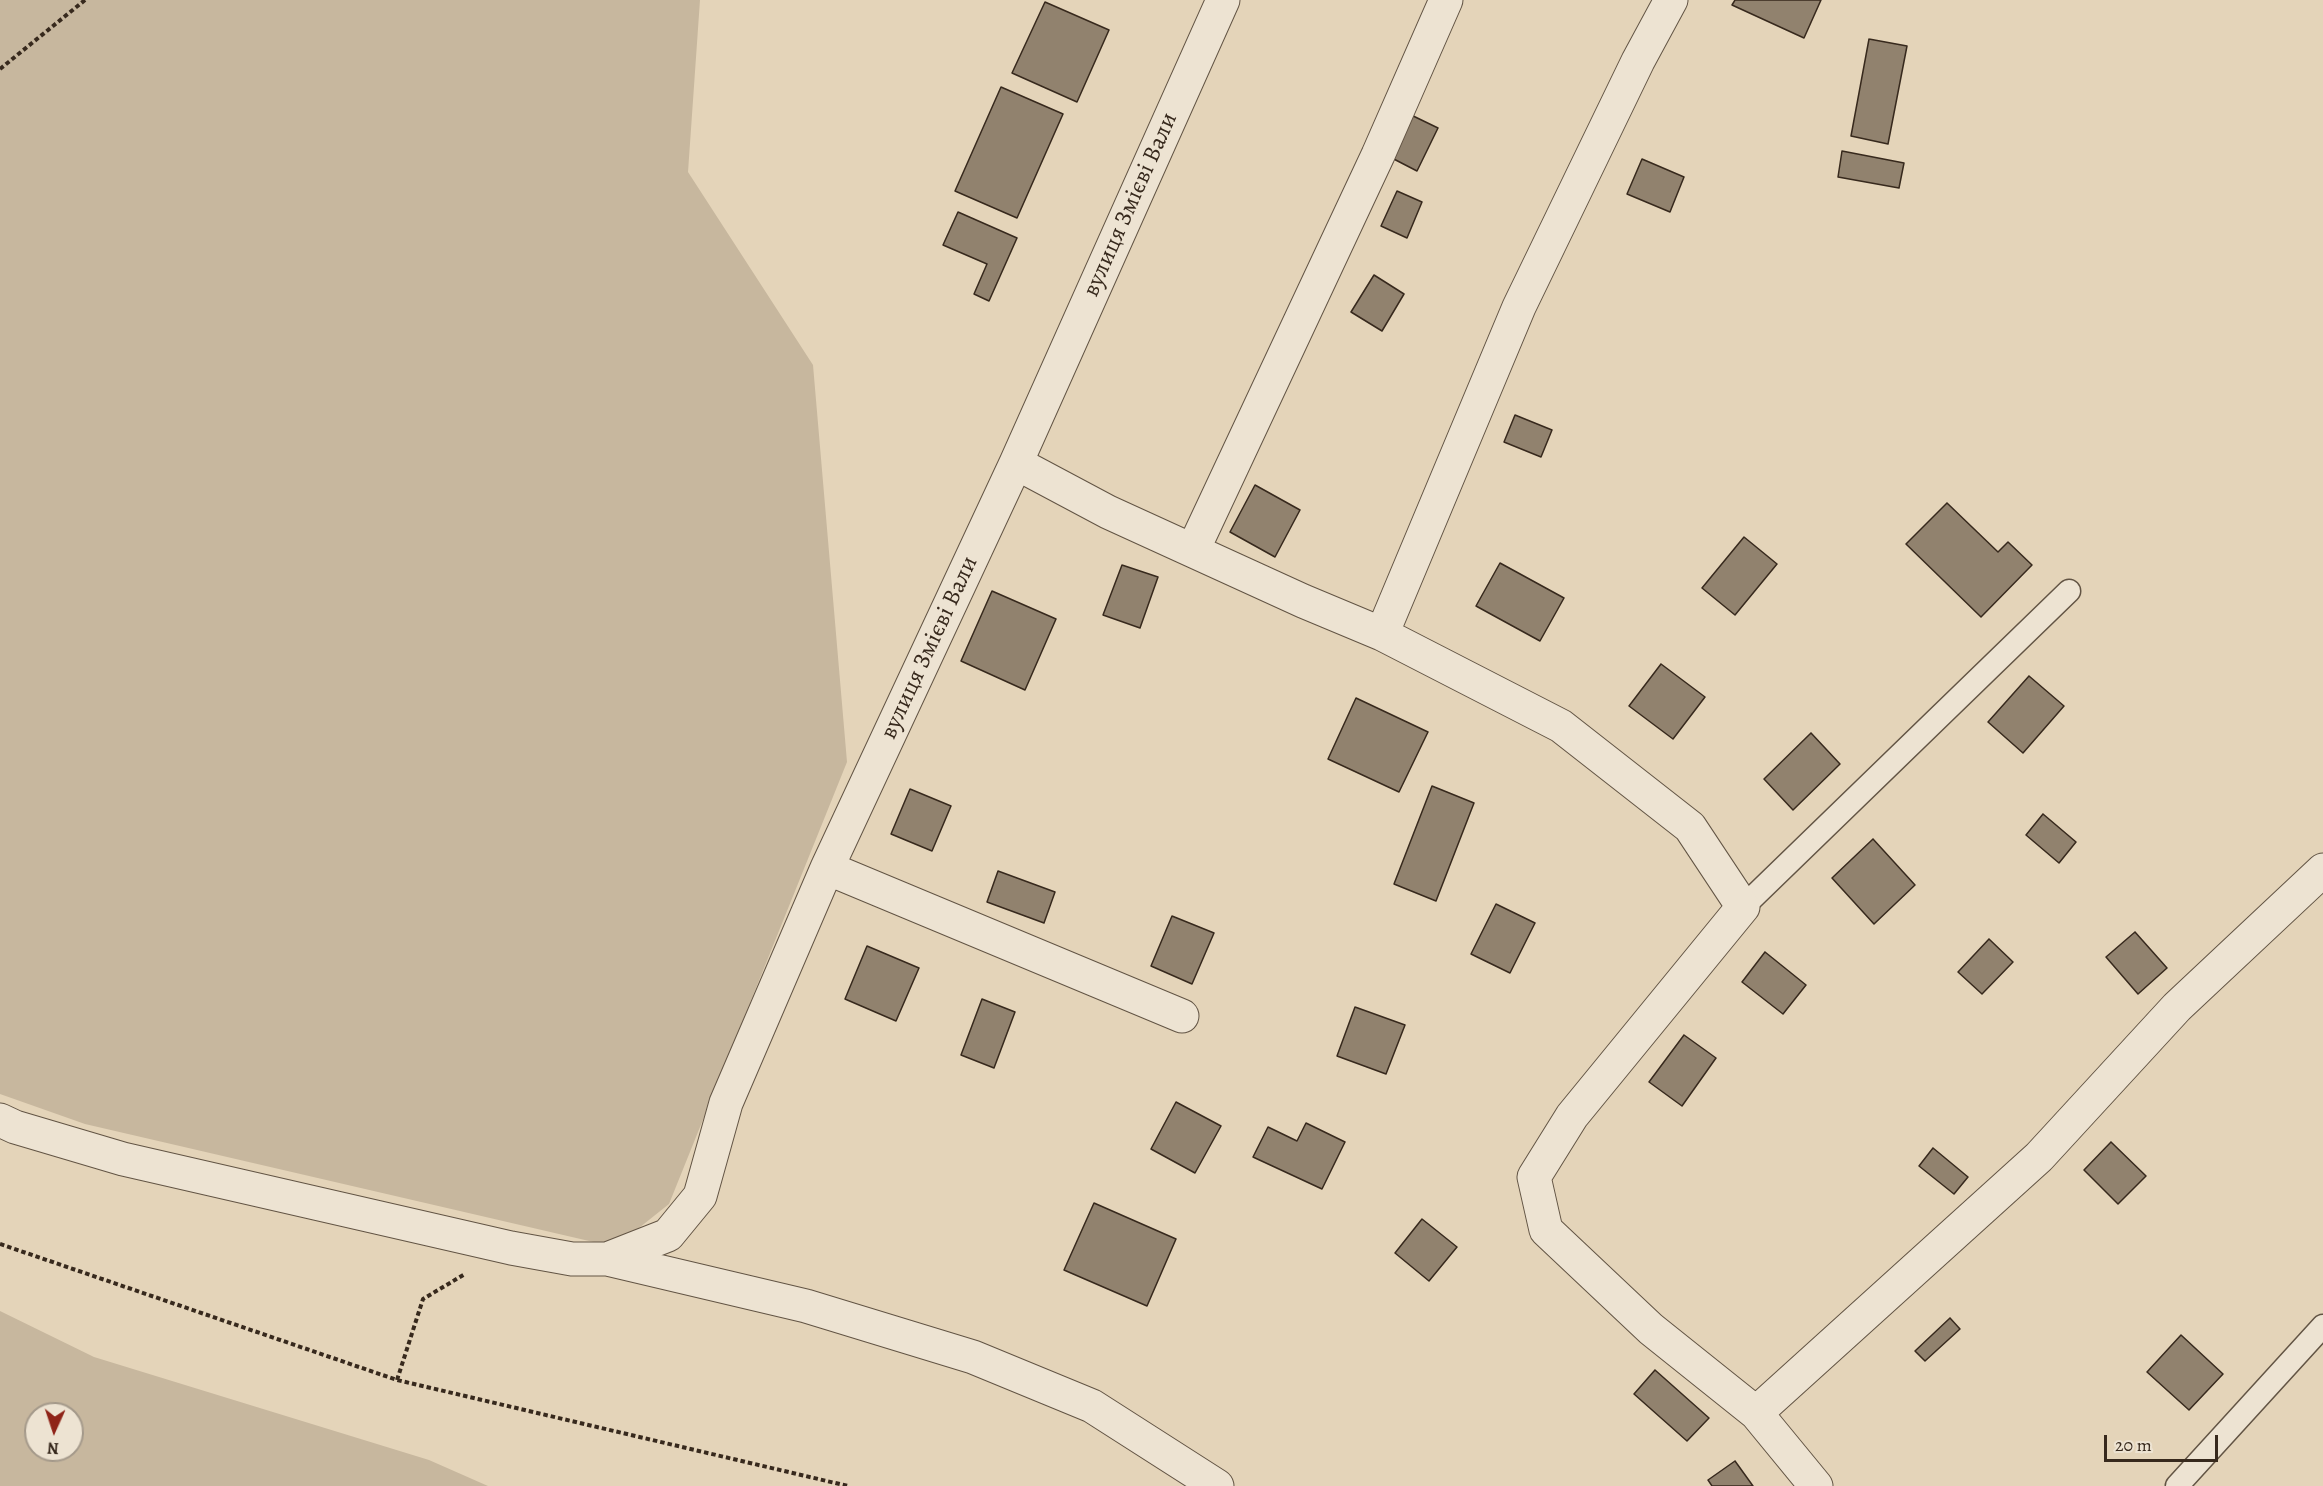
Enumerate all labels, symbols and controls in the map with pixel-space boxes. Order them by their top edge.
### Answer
street label: вулиця Змієві Вали [1077,108,1185,302]
street label: вулиця Змієві Вали [875,552,985,744]
north arrow [24,1402,84,1462]
scale bar [2107,1423,2221,1461]
text: 20 m [2115,1433,2152,1457]
text: N [47,1437,60,1459]

